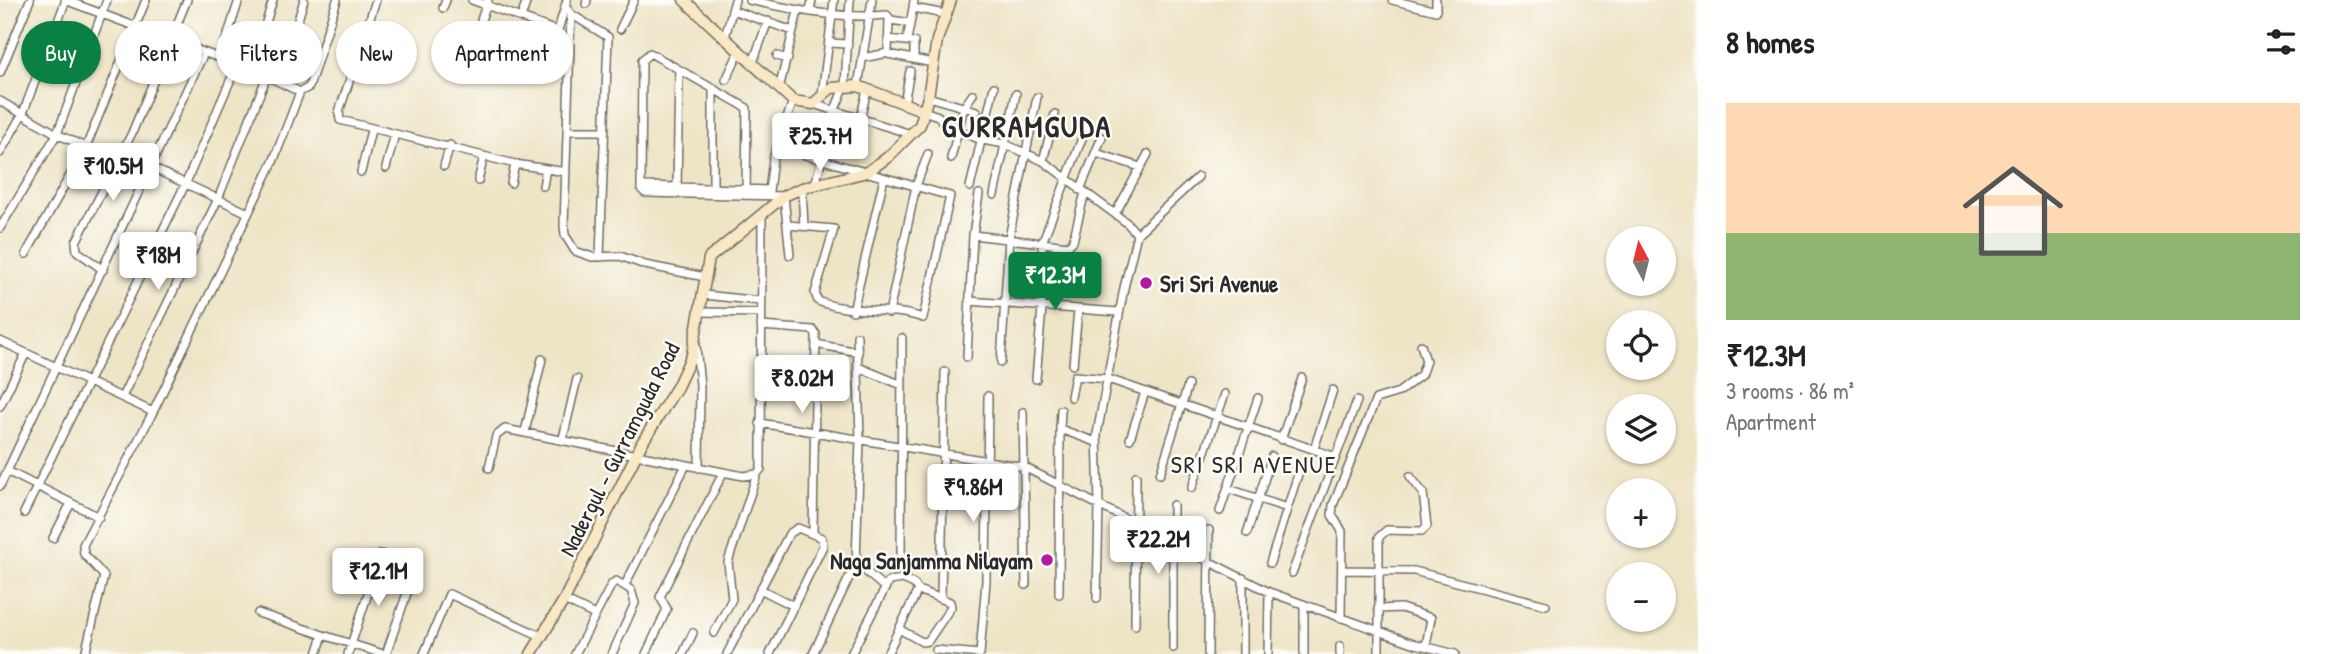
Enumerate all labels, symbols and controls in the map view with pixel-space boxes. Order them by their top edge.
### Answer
chip: Buy [21,21,101,84]
chip: Rent [115,21,202,84]
chip: Filters [216,21,322,84]
chip: New [336,21,417,84]
chip: Apartment [431,21,573,84]
text: 8 homes [1726,22,1814,62]
icon: filters [2262,23,2300,61]
district label: GURRAMGUDA [942,106,1112,146]
pin: ₹25.7M [763,114,877,173]
text: ₹25.7M [788,120,852,151]
pin: ₹10.5M [56,144,170,203]
icon: home [1950,148,2076,274]
text: ₹10.5M [83,150,143,181]
north arrow [1606,226,1676,296]
map controls [1606,226,1676,632]
pin: ₹18M [117,232,199,292]
text: ₹18M [135,239,181,270]
pin: ₹12.3M [998,252,1112,312]
text: ₹12.3M [1024,259,1086,290]
place label: Sri Sri Avenue [1160,268,1279,299]
marker: Sri Sri Avenue [1138,275,1154,291]
button: locate [1606,310,1676,380]
text: ₹12.3M [1726,335,1806,375]
street label: Nadergul - Gurramguda Road [551,336,687,561]
pin: ₹8.02M [745,356,859,415]
text: ₹8.02M [771,362,833,393]
text: 3 rooms · 86 m² [1726,375,1854,406]
button: layers [1606,394,1676,464]
text: Apartment [1726,406,1816,437]
district label: SRI SRI AVENUE [1171,448,1337,480]
pin: ₹9.86M [916,464,1030,524]
text: ₹9.86M [943,471,1003,502]
button: + [1606,478,1676,548]
pin: ₹22.2M [1101,516,1215,576]
text: ₹22.2M [1126,523,1190,554]
place label: Naga Sanjamma Nilayam [830,545,1033,577]
pin: ₹12.1M [321,548,435,608]
marker: Naga Sanjamma Nilayam [1039,552,1055,568]
text: ₹12.1M [348,555,408,586]
button: − [1606,562,1676,632]

